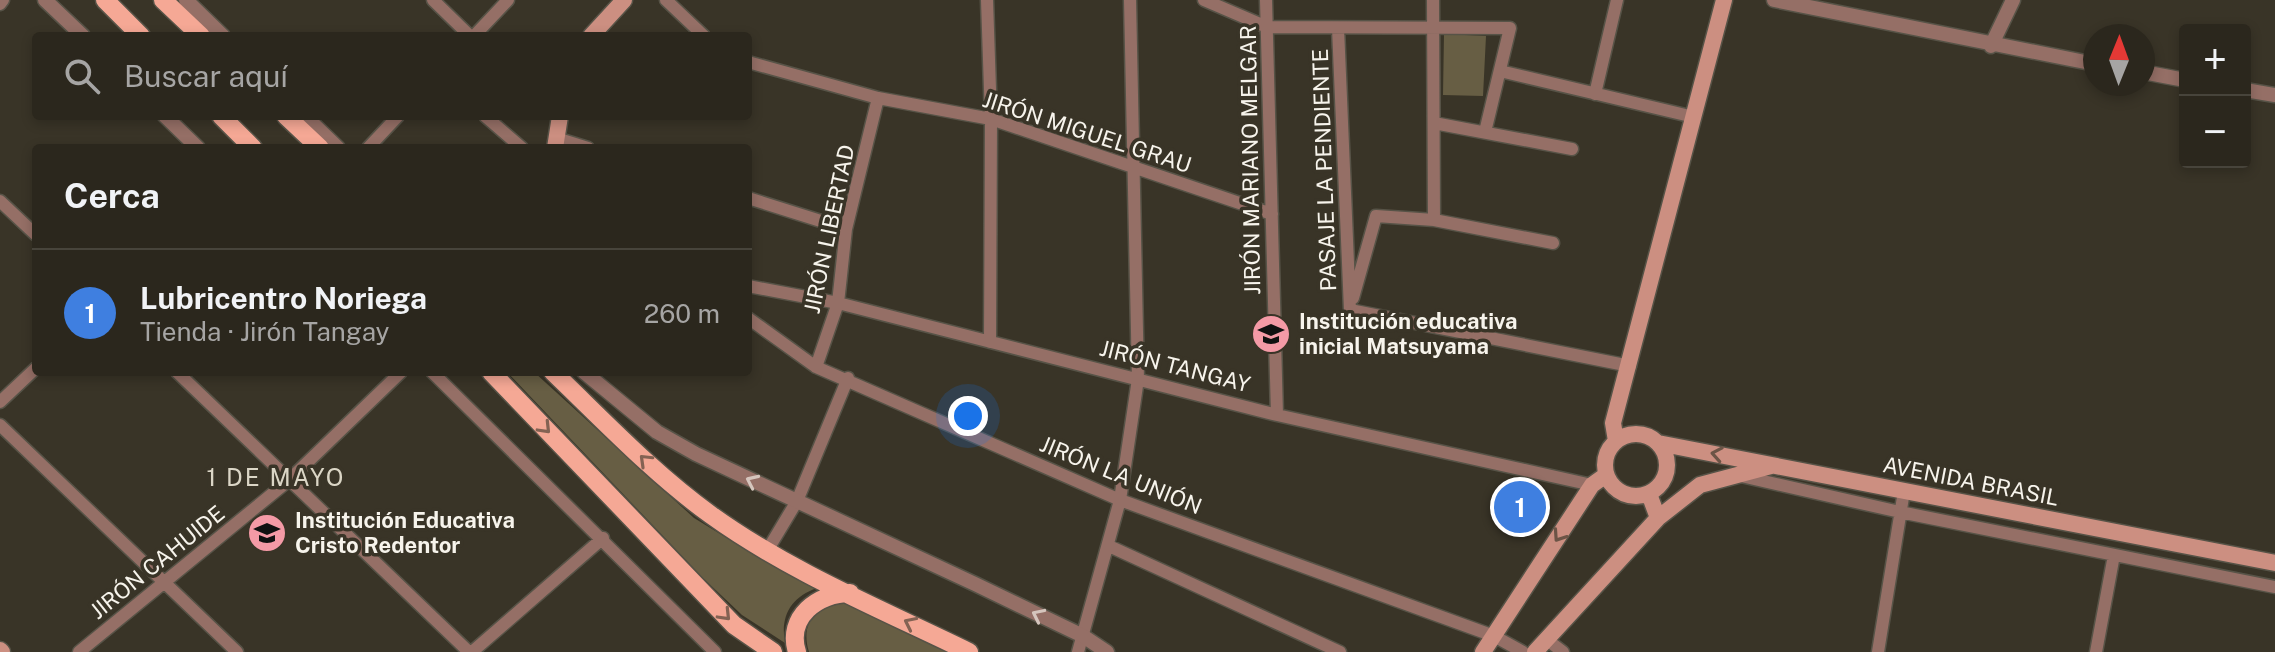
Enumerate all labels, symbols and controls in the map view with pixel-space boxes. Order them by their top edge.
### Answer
north arrow [2083,24,2155,96]
map controls [2179,24,2251,168]
button: + [2179,24,2251,96]
street label: JIRÓN MARIANO MELGAR [1234,25,1265,295]
search box [32,32,752,120]
street label: PASAJE LA PENDIENTE [1307,48,1341,292]
icon: search [60,54,104,98]
text: Buscar aquí [124,58,288,94]
street label: JIRÓN MIGUEL GRAU [979,85,1195,178]
button: − [2179,96,2251,168]
street label: JIRÓN LIBERTAD [797,142,860,316]
text: Cerca [64,176,160,216]
text: Lubricentro Noriega [140,280,427,316]
text: 1 [84,298,96,329]
text: 260 m [644,298,720,329]
place label: Institución educativa inicial Matsuyama [1299,308,1518,359]
school or university icon: Institución educativa inicial Matsuyama [1250,313,1292,355]
text: Tienda · Jirón Tangay [140,316,390,347]
street label: JIRÓN TANGAY [1097,334,1254,397]
your location [948,396,988,436]
one-way arrow [535,419,550,433]
street label: JIRÓN LA UNIÓN [1036,430,1206,519]
one-way arrow [1711,446,1725,463]
street label: AVENIDA BRASIL [1881,451,2061,511]
one-way arrow [640,454,654,469]
district label: 1 DE MAYO [206,463,346,491]
one-way arrow [746,474,761,490]
pin: 1 [1494,477,1546,537]
street label: JIRÓN CAHUIDE [84,499,229,624]
place label: Institución Educativa Cristo Redentor [295,507,515,558]
school or university icon: Institución Educativa Cristo Redentor [246,512,288,554]
one-way arrow [1553,527,1568,541]
one-way arrow [716,606,730,620]
one-way arrow [1032,609,1047,625]
one-way arrow [903,617,918,632]

